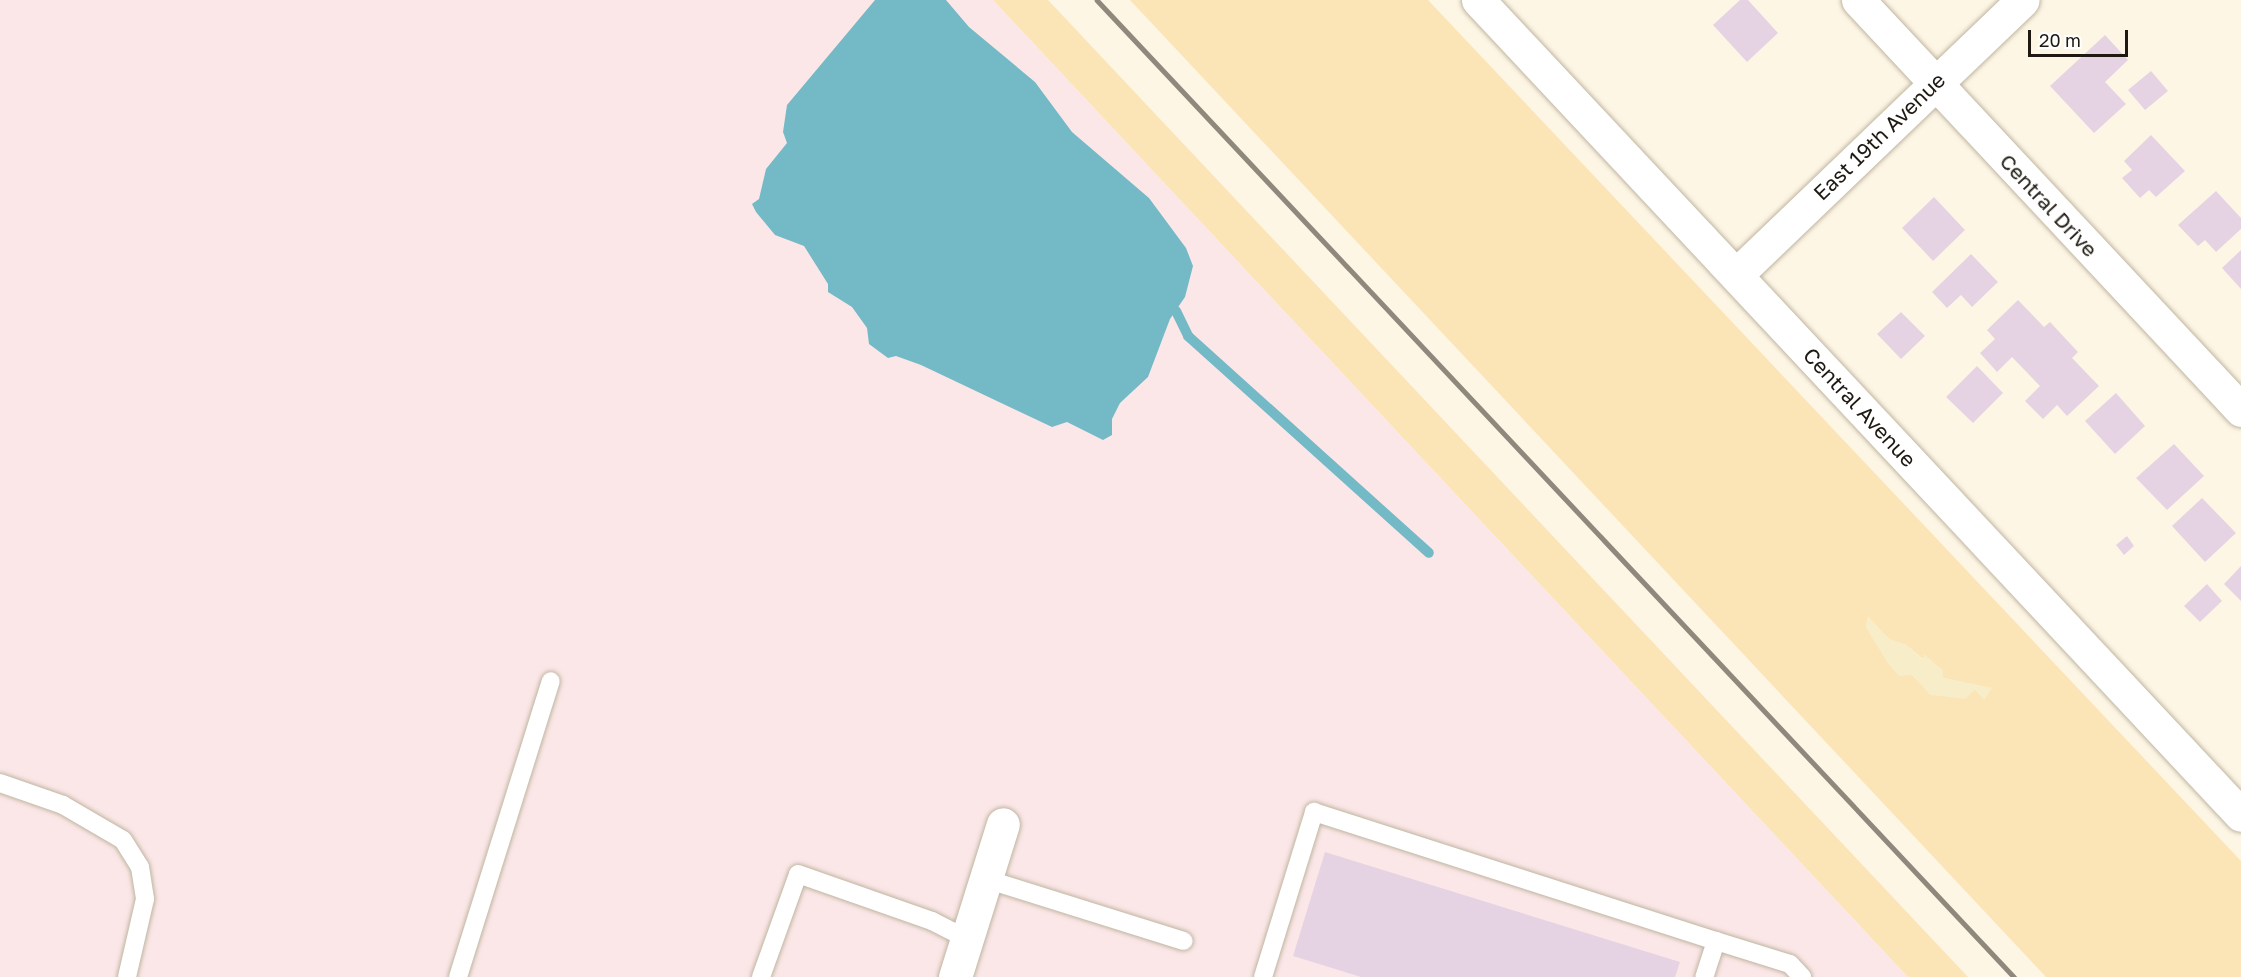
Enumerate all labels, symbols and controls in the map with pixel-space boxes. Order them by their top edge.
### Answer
scale bar [2031,18,2132,56]
text: 20 m [2039,29,2081,51]
street label: East 19th Avenue [1808,67,1950,205]
street label: Central Drive [1995,148,2103,262]
street label: Central Avenue [1798,342,1922,472]

